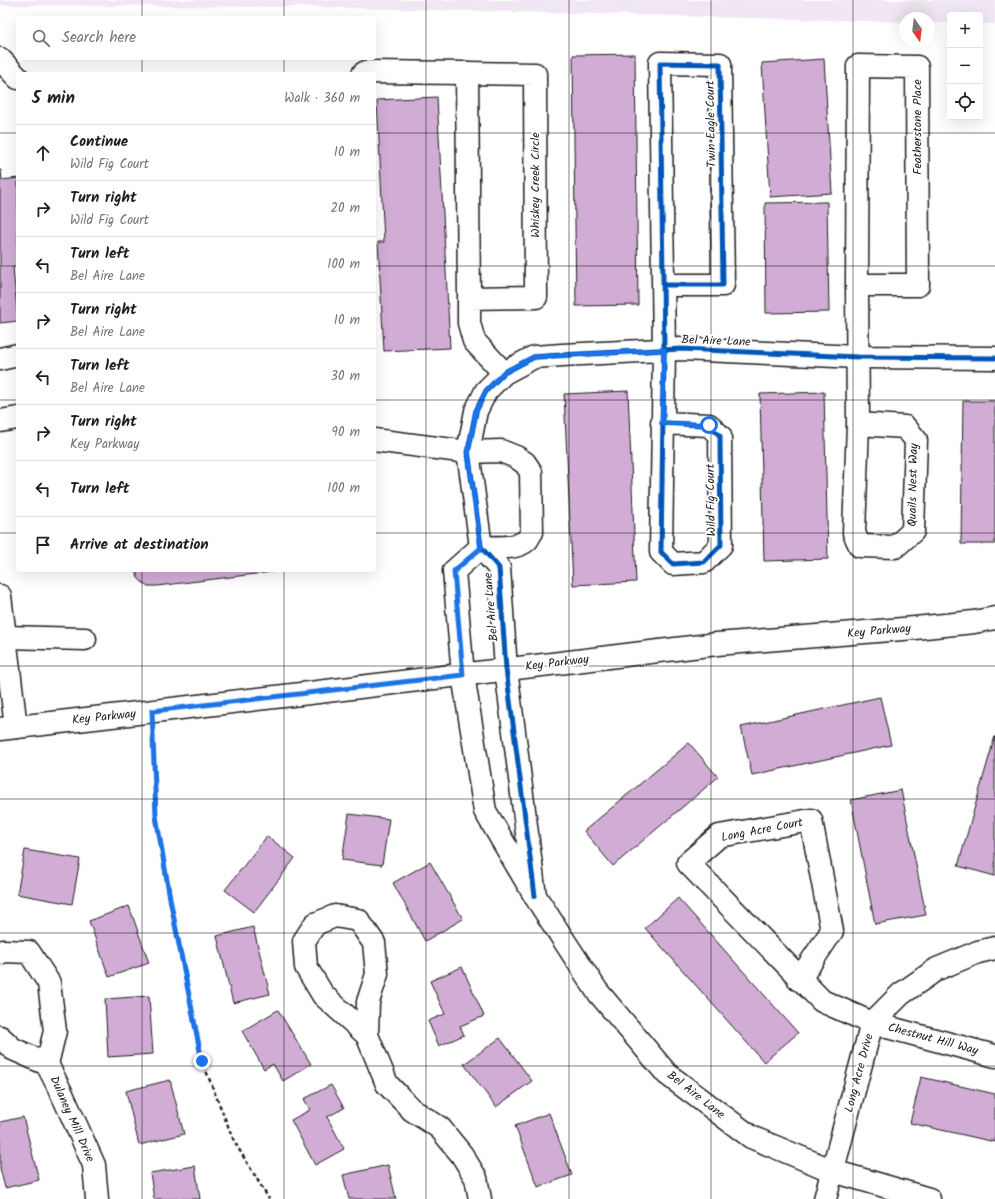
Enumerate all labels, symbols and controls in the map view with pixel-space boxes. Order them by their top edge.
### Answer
north arrow [899,12,935,48]
map controls [947,12,983,120]
button: + [947,12,983,48]
search box [16,16,376,60]
text: Search here [62,26,136,50]
icon: search [30,27,52,49]
button: − [947,48,983,84]
street label: Featherstone Place [908,79,927,175]
street label: Twin Eagle Court [701,80,721,168]
button: locate [947,84,983,120]
text: 5 min [32,85,75,112]
text: Walk · 360 m [284,88,360,109]
text: Continue [70,130,128,154]
street label: Whiskey Creek Circle [526,132,545,238]
icon: ahead [32,142,54,164]
text: 10 m [334,142,360,163]
text: Wild Fig Court [70,154,149,175]
text: Turn right [70,186,137,210]
icon: right [32,198,54,220]
text: 20 m [330,198,360,219]
text: Wild Fig Court [70,210,149,231]
text: Turn left [70,242,130,266]
icon: left [32,254,54,276]
text: 100 m [327,254,360,275]
text: Bel Aire Lane [70,266,145,287]
text: Turn right [70,298,137,322]
icon: right [32,310,54,332]
text: 10 m [334,310,360,331]
text: Bel Aire Lane [70,322,145,343]
street label: Bel Aire Lane [681,330,751,352]
text: Turn left [70,354,130,378]
icon: left [32,366,54,388]
text: 30 m [331,366,360,387]
text: Bel Aire Lane [70,378,145,399]
text: Turn right [70,410,137,434]
route start [700,416,718,434]
icon: right [32,422,54,444]
text: 90 m [332,422,360,443]
text: Key Parkway [70,434,139,455]
street label: Quails Nest Way [903,443,923,527]
street label: Wild Fig Court [701,463,721,536]
text: Turn left [70,477,130,501]
icon: left [32,478,54,500]
text: 100 m [327,478,360,499]
text: Arrive at destination [70,533,209,557]
icon: arrive [32,534,54,556]
street label: Bel Aire Lane [478,571,503,642]
street label: Key Parkway [846,619,912,643]
street label: Key Parkway [524,650,590,676]
street label: Key Parkway [71,704,137,730]
street label: Long Acre Court [720,813,805,847]
street label: Chestnut Hill Way [886,1018,981,1060]
street label: Long Acre Drive [839,1031,879,1114]
route end [193,1052,211,1070]
street label: Bel Aire Lane [663,1066,730,1124]
street label: Dulaney Mill Drive [45,1073,100,1166]

